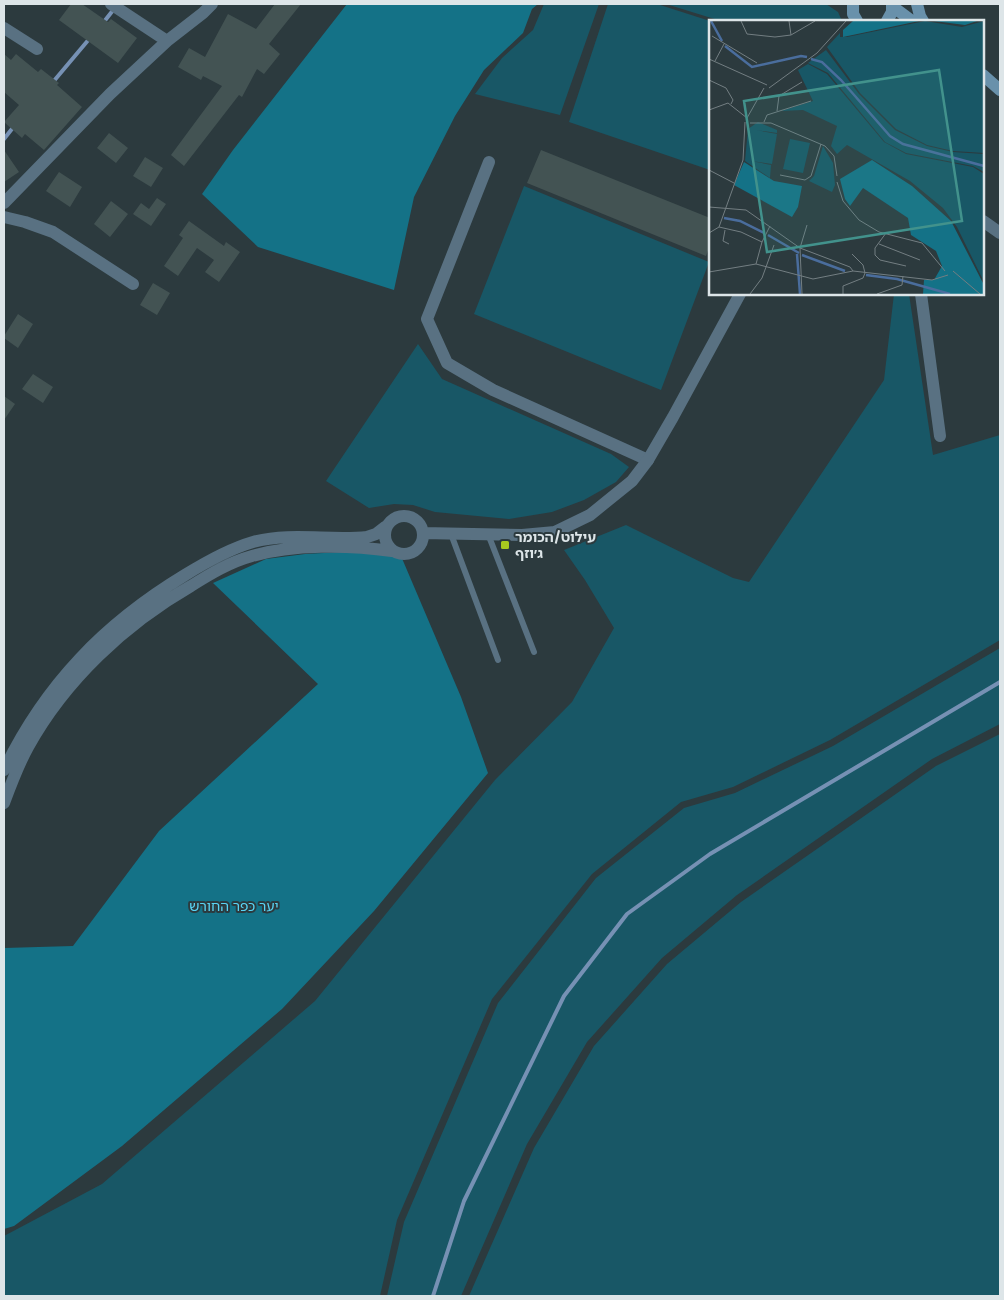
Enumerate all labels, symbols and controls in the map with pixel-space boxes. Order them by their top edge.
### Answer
inset map [709,20,984,295]
place label: עילוט/הכומר ג׳וזף [515,529,596,562]
marker: עילוט/הכומר ג׳וזף [499,539,511,551]
park label: יער כפר החורש [189,898,279,915]

